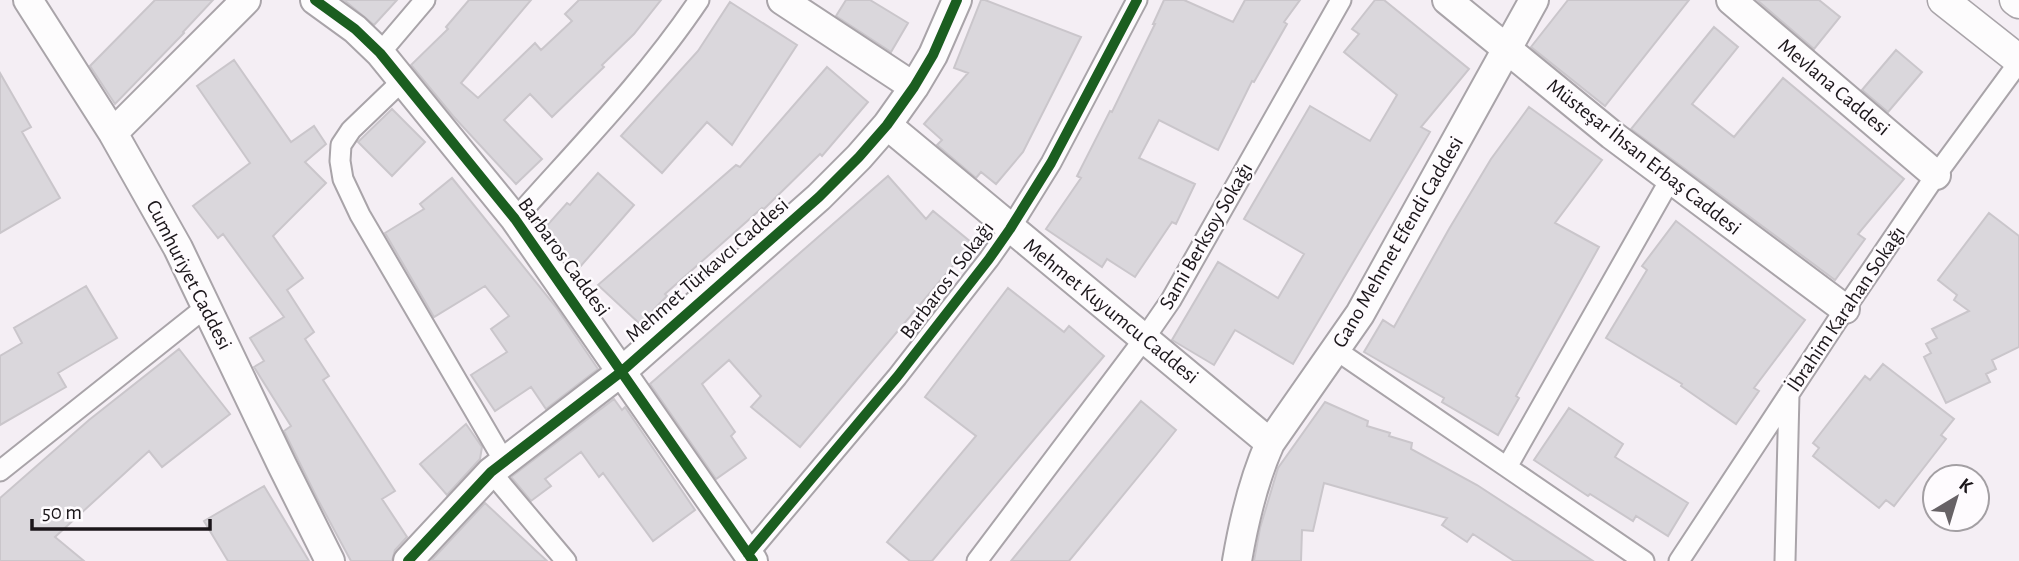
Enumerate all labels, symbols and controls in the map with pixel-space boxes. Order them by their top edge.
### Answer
street label: Mevlana Caddesi [1774,35,1894,139]
street label: Müsteşar İhsan Erbaş Caddesi [1543,74,1745,239]
street label: Gano Mehmet Efendi Caddesi [1329,133,1467,351]
street label: Sami Berksoy Sokağı [1155,159,1257,313]
street label: Barbaros Caddesi [514,194,614,320]
street label: Mehmet Türkavcı Caddesi [622,194,792,346]
street label: Cumhuriyet Caddesi [142,197,236,353]
street label: Barbaros 1 Sokağı [896,217,998,343]
street label: İbrahim Karahan Sokağı [1782,222,1909,395]
street label: Mehmet Kuyumcu Caddesi [1020,234,1202,388]
north arrow [1921,463,1991,533]
text: K [1955,475,1976,497]
scale bar [32,488,210,532]
text: 50 m [42,502,82,523]

